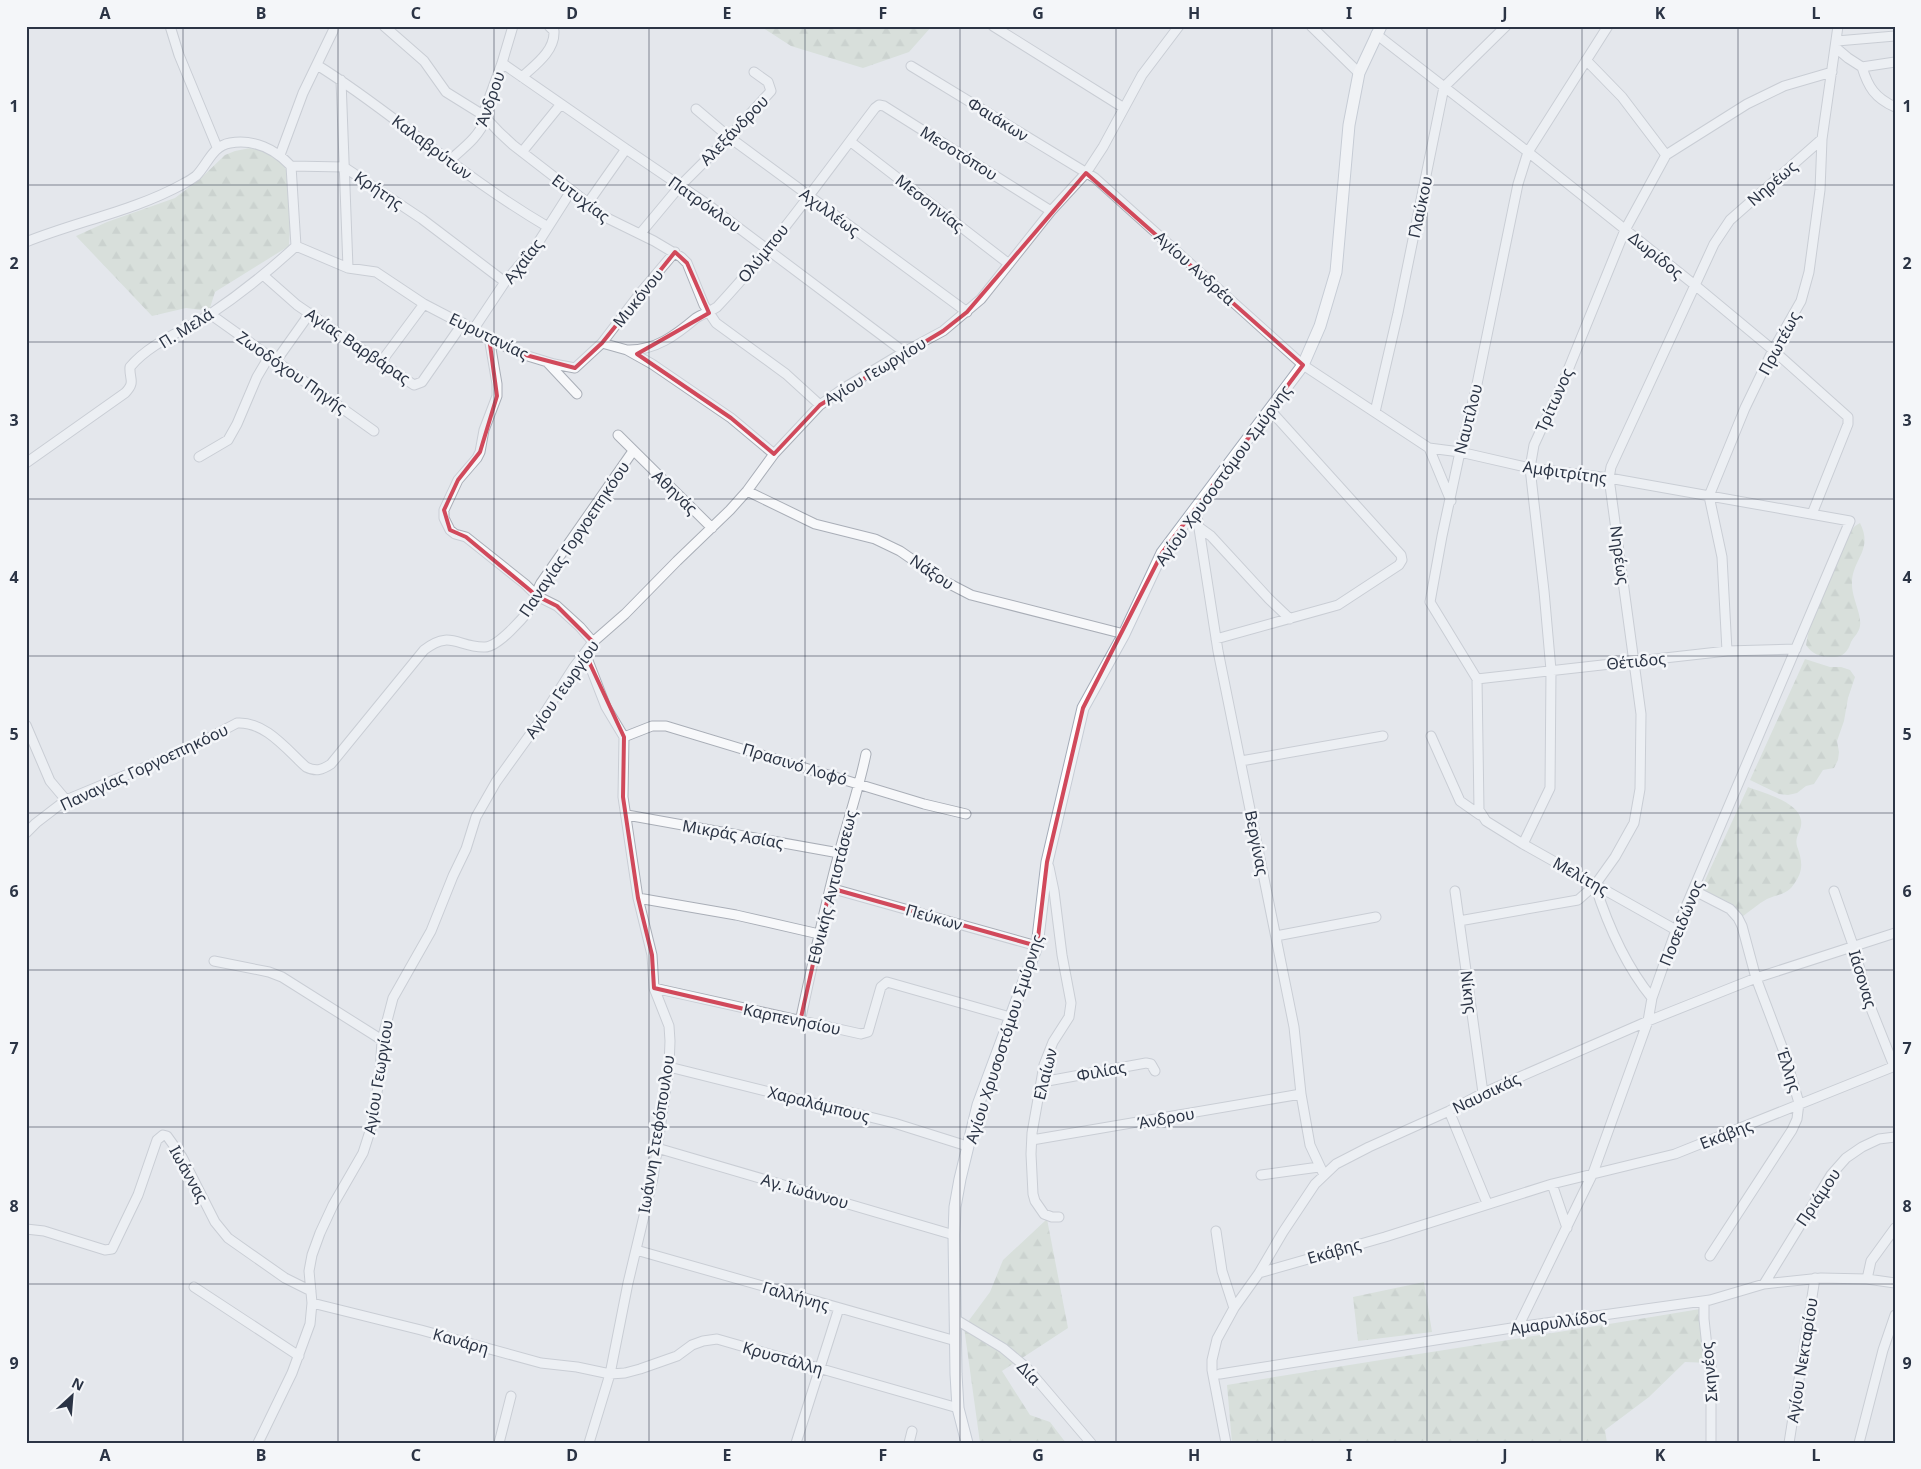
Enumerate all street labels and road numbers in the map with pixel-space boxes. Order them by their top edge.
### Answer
street label: Άνδρου [470,68,510,130]
street label: Αλεξάνδρου [695,90,773,170]
street label: Φαιάκων [963,92,1033,146]
street label: Καλαβρύτων [387,110,477,184]
street label: Μεσοτόπου [916,120,1002,186]
street label: Νηρέως [1742,155,1802,211]
street label: Κρήτης [350,166,408,214]
street label: Ευτυχίας [547,169,615,227]
street label: Μεσσηνίας [891,169,969,237]
street label: Πατρόκλου [664,171,746,237]
street label: Γλαύκου [1403,174,1437,240]
street label: Αχιλλέως [795,183,865,241]
street label: Ολύμπου [732,219,794,287]
street label: Αγίου Ανδρέα [1150,226,1240,310]
street label: Δωρίδος [1624,226,1688,284]
street label: Αχαΐας [498,234,548,288]
street label: Μυκόνου [608,264,668,332]
street label: Π. Μελά [155,303,217,353]
street label: Αγίας Βαρβάρας [301,303,415,389]
street label: Ευρυτανίας [446,307,533,365]
street label: Πρωτέως [1753,307,1805,379]
street label: Ζωοδόχου Πηγής [232,326,352,418]
street label: Αγίου Γεωργίου [820,332,930,410]
street label: Τρίτωνος [1530,364,1578,436]
street label: Αγίου Χρυσοστόμου Σμύρνης [1150,380,1296,570]
street label: Ναυτίλου [1449,381,1487,457]
street label: Αμφιτρίτης [1522,455,1609,489]
street label: Παναγίας Γοργοεπηκόου [514,457,634,621]
street label: Αθηνάς [648,465,703,519]
street label: Νηρέως [1605,524,1635,586]
street label: Νάξου [906,549,958,595]
street label: Αγίου Γεωργίου [520,635,604,743]
street label: Θέτιδος [1605,647,1667,675]
street label: Παναγίας Γοργοεπηκόου [56,718,232,816]
street label: Πρασινό Λοφό [740,738,850,790]
street label: Εθνικής Αντιστάσεως [802,807,862,966]
street label: Βεργίνας [1240,808,1274,878]
street label: Μικράς Ασίας [681,814,786,854]
street label: Μελίτης [1549,852,1613,900]
street label: Ποσειδώνος [1654,877,1708,969]
street label: Πεύκων [903,898,965,936]
street label: Αγίου Χρυσοστόμου Σμύρνης [960,931,1048,1146]
street label: Ιάσονας [1844,947,1882,1011]
street label: Νίκης [1455,969,1483,1015]
street label: Καρπενησίου [741,998,843,1040]
street label: Αγίου Γεωργίου [358,1018,398,1136]
street label: Έλλης [1771,1045,1807,1095]
street label: Ελαίων [1028,1046,1062,1102]
street label: Ιωάννη Στεφόπουλου [633,1053,679,1215]
street label: Φιλίας [1075,1055,1128,1087]
street label: Ναυσικάς [1448,1067,1524,1119]
street label: Χαραλάμπους [766,1081,872,1127]
street label: Άνδρου [1136,1102,1196,1134]
street label: Εκάβης [1697,1114,1756,1154]
street label: Ιωάννας [164,1142,214,1207]
street label: Πριάμου [1791,1164,1845,1230]
street label: Αγ. Ιωάννου [759,1168,851,1214]
street label: Εκάβης [1305,1233,1364,1269]
street label: Γαλλήνης [760,1276,832,1316]
street label: Αγίου Νεκταρίου [1781,1296,1823,1424]
street label: Αμαρυλλίδος [1508,1304,1608,1340]
street label: Κανάρη [430,1323,492,1359]
street label: Κρυστάλλη [740,1336,826,1380]
street label: Σκηνέος [1695,1341,1723,1403]
street label: Δία [1012,1356,1046,1390]

